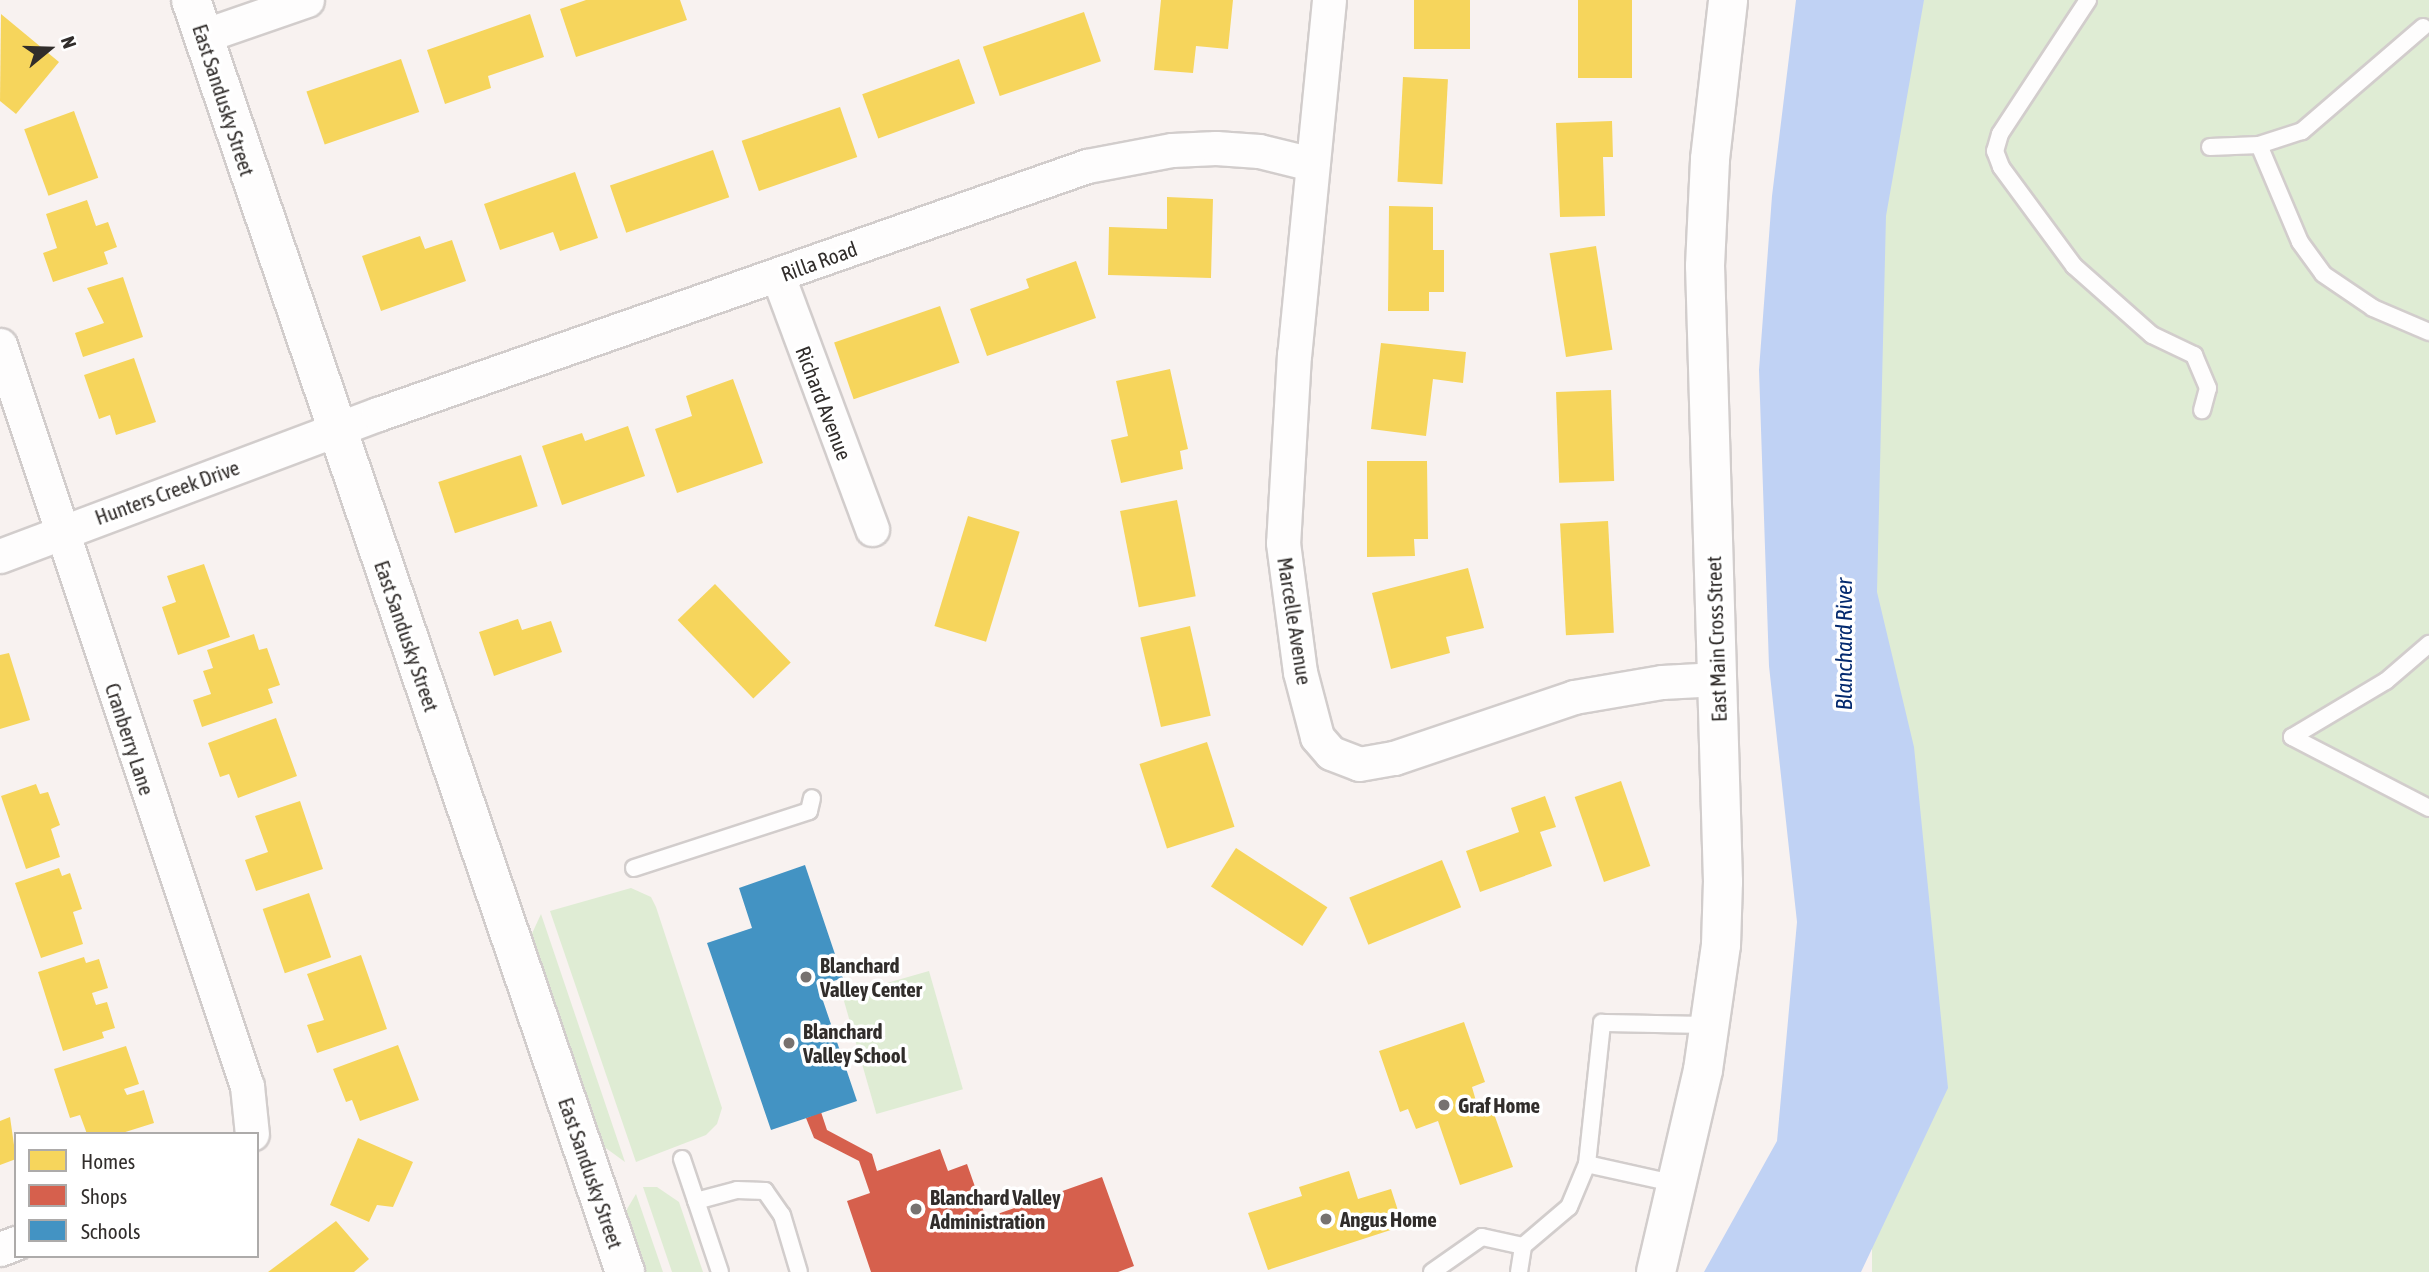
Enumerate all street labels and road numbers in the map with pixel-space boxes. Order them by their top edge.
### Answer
street label: East Sandusky Street [188,21,260,179]
street label: Rilla Road [777,236,861,286]
street label: Richard Avenue [791,342,857,464]
street label: Hunters Creek Drive [91,454,243,530]
street label: Marcelle Avenue [1272,555,1318,687]
street label: East Main Cross Street [1701,556,1731,722]
street label: East Sandusky Street [369,557,445,715]
street label: Cranberry Lane [100,680,160,798]
street label: East Sandusky Street [553,1094,629,1252]

